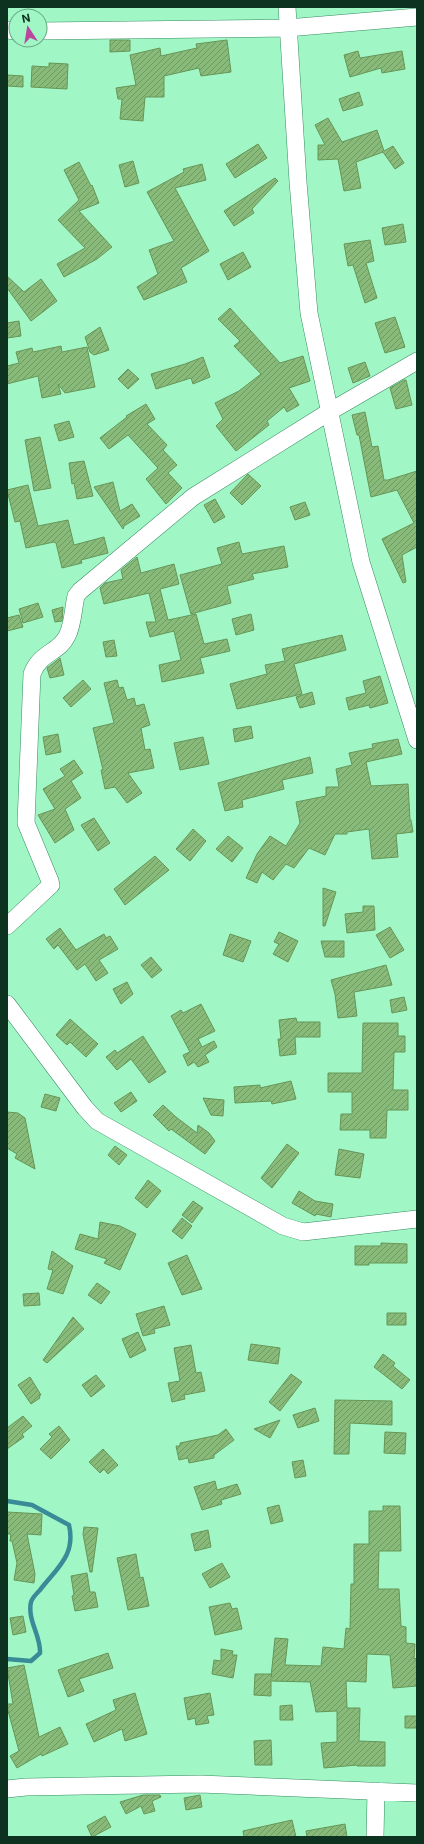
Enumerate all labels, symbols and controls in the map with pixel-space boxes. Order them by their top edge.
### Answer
north arrow [8,8,48,48]
text: N [20,10,31,26]

